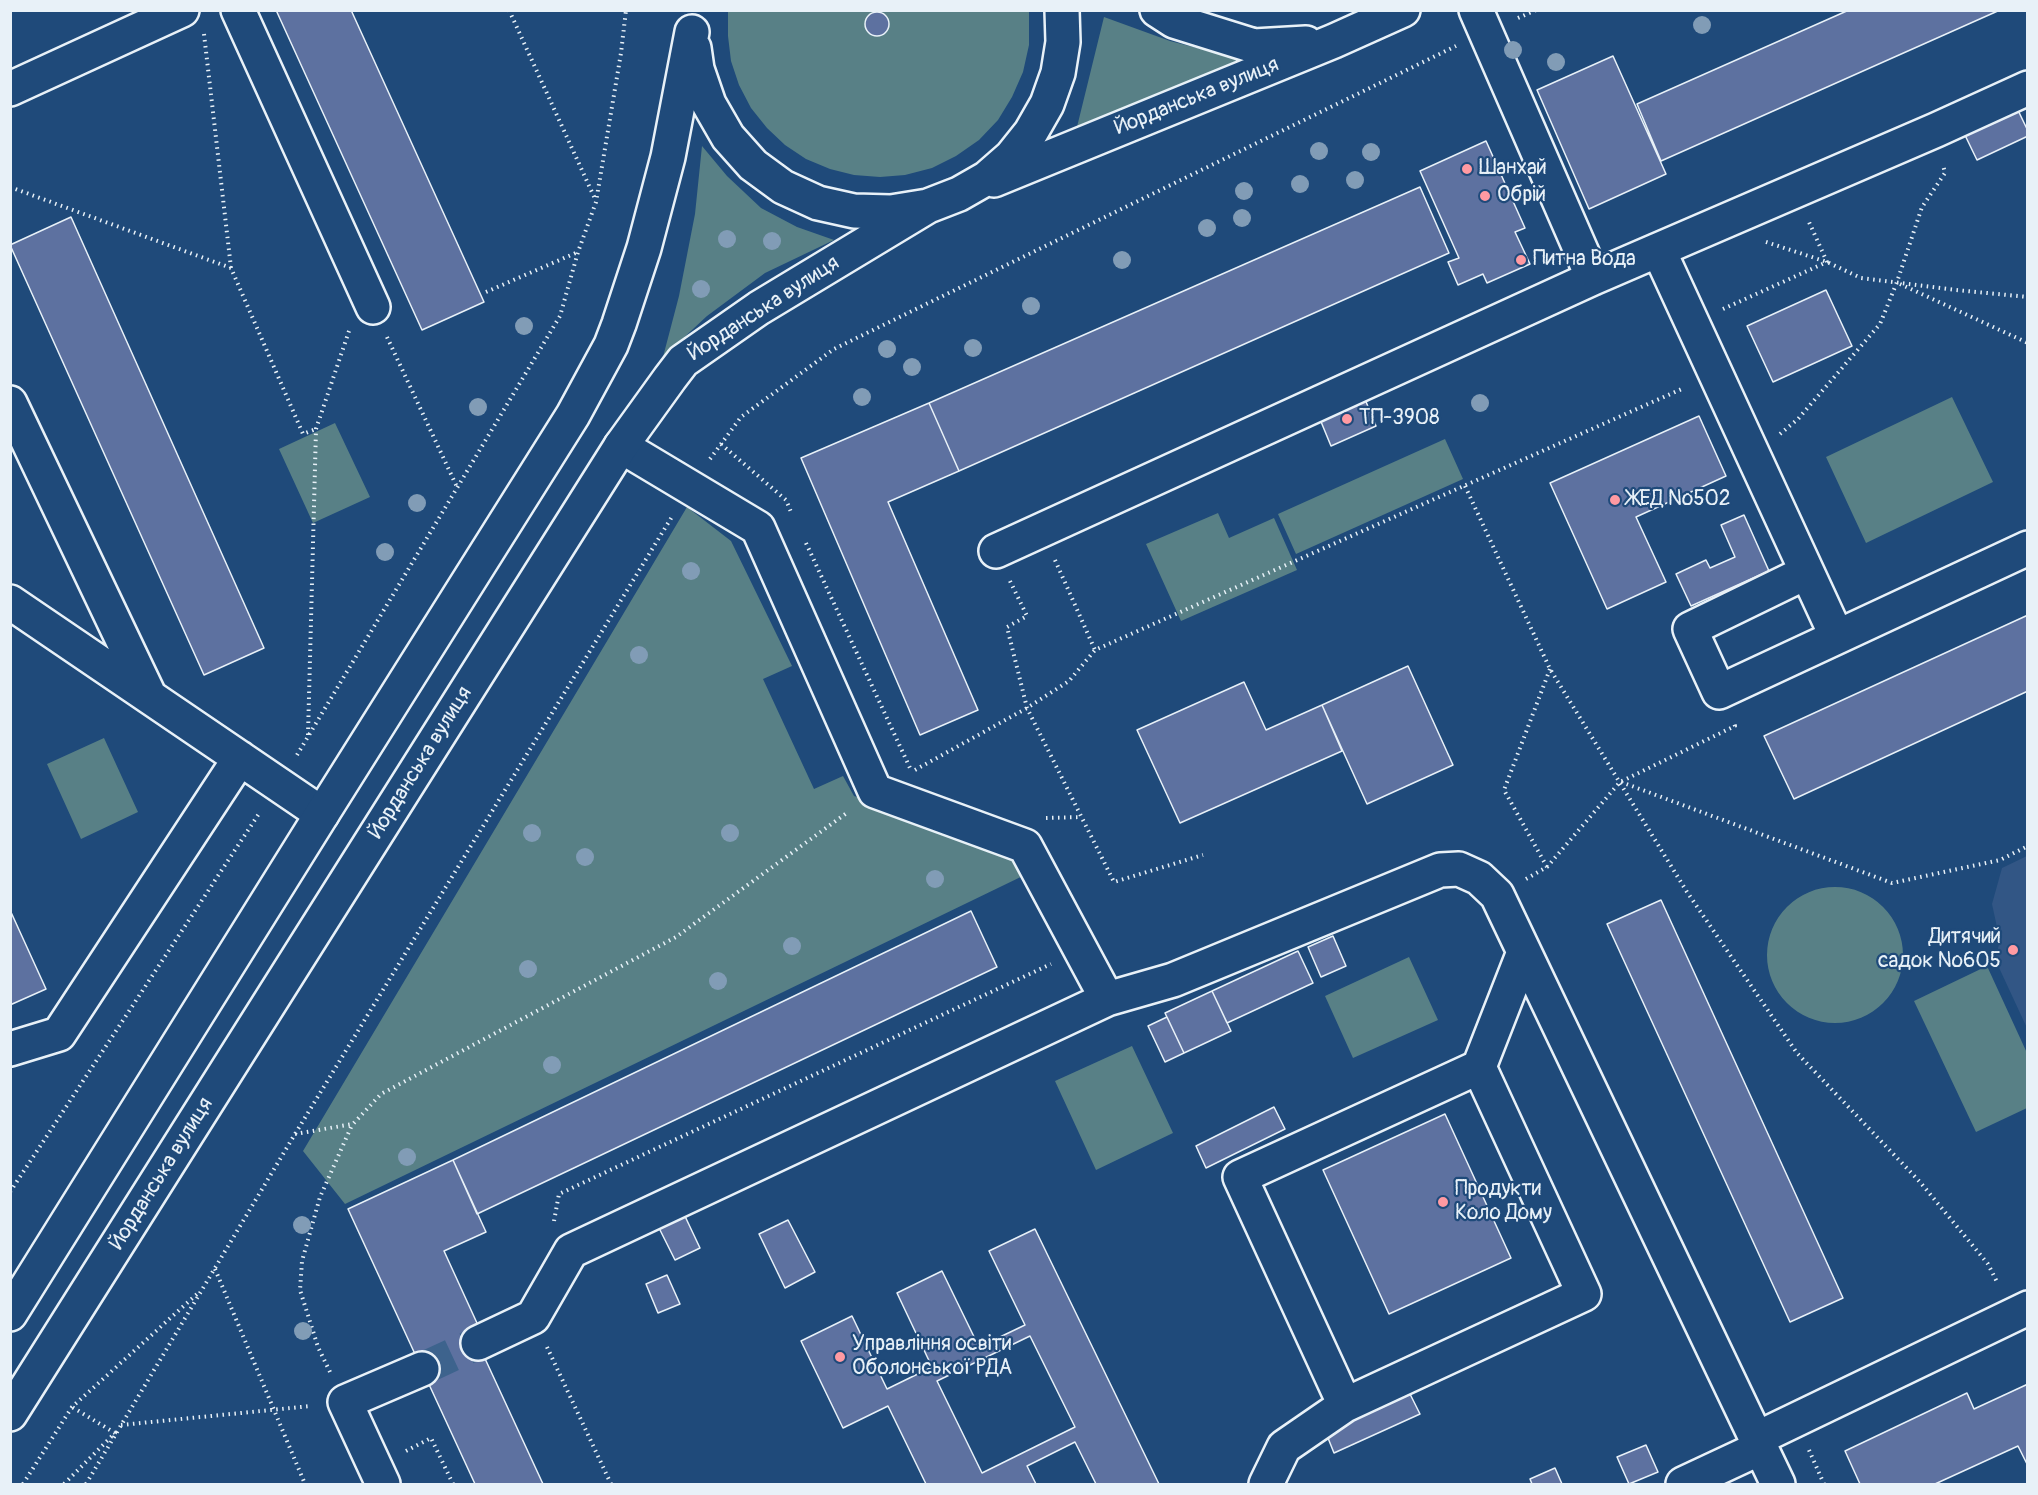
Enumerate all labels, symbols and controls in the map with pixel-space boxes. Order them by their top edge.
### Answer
street label: Йорданська вулиця [1111,53,1283,141]
place label: Шанхай [1479,156,1547,182]
marker: Шанхай [1460,162,1474,176]
place label: Обрій [1497,183,1546,209]
marker: Обрій [1478,189,1492,203]
place label: Питна Вода [1533,247,1636,273]
street label: Йорданська вулиця [684,251,844,367]
marker: Питна Вода [1514,253,1528,267]
place label: ТП-3908 [1359,406,1440,432]
marker: ТП-3908 [1340,412,1354,426]
place label: ЖЕД №502 [1627,487,1731,513]
marker: ЖЕД №502 [1608,493,1622,507]
street label: Йорданська вулиця [364,682,478,844]
place label: Дитячий садок №605 [1878,925,2001,975]
marker: Дитячий садок №605 [2006,943,2020,957]
street label: Йорданська вулиця [105,1093,219,1255]
place label: Продукти Коло Дому [1455,1177,1552,1227]
marker: Продукти Коло Дому [1436,1195,1450,1209]
place label: Управління освіти Оболонської РДА [852,1332,1012,1382]
marker: Управління освіти Оболонської РДА [833,1350,847,1364]

